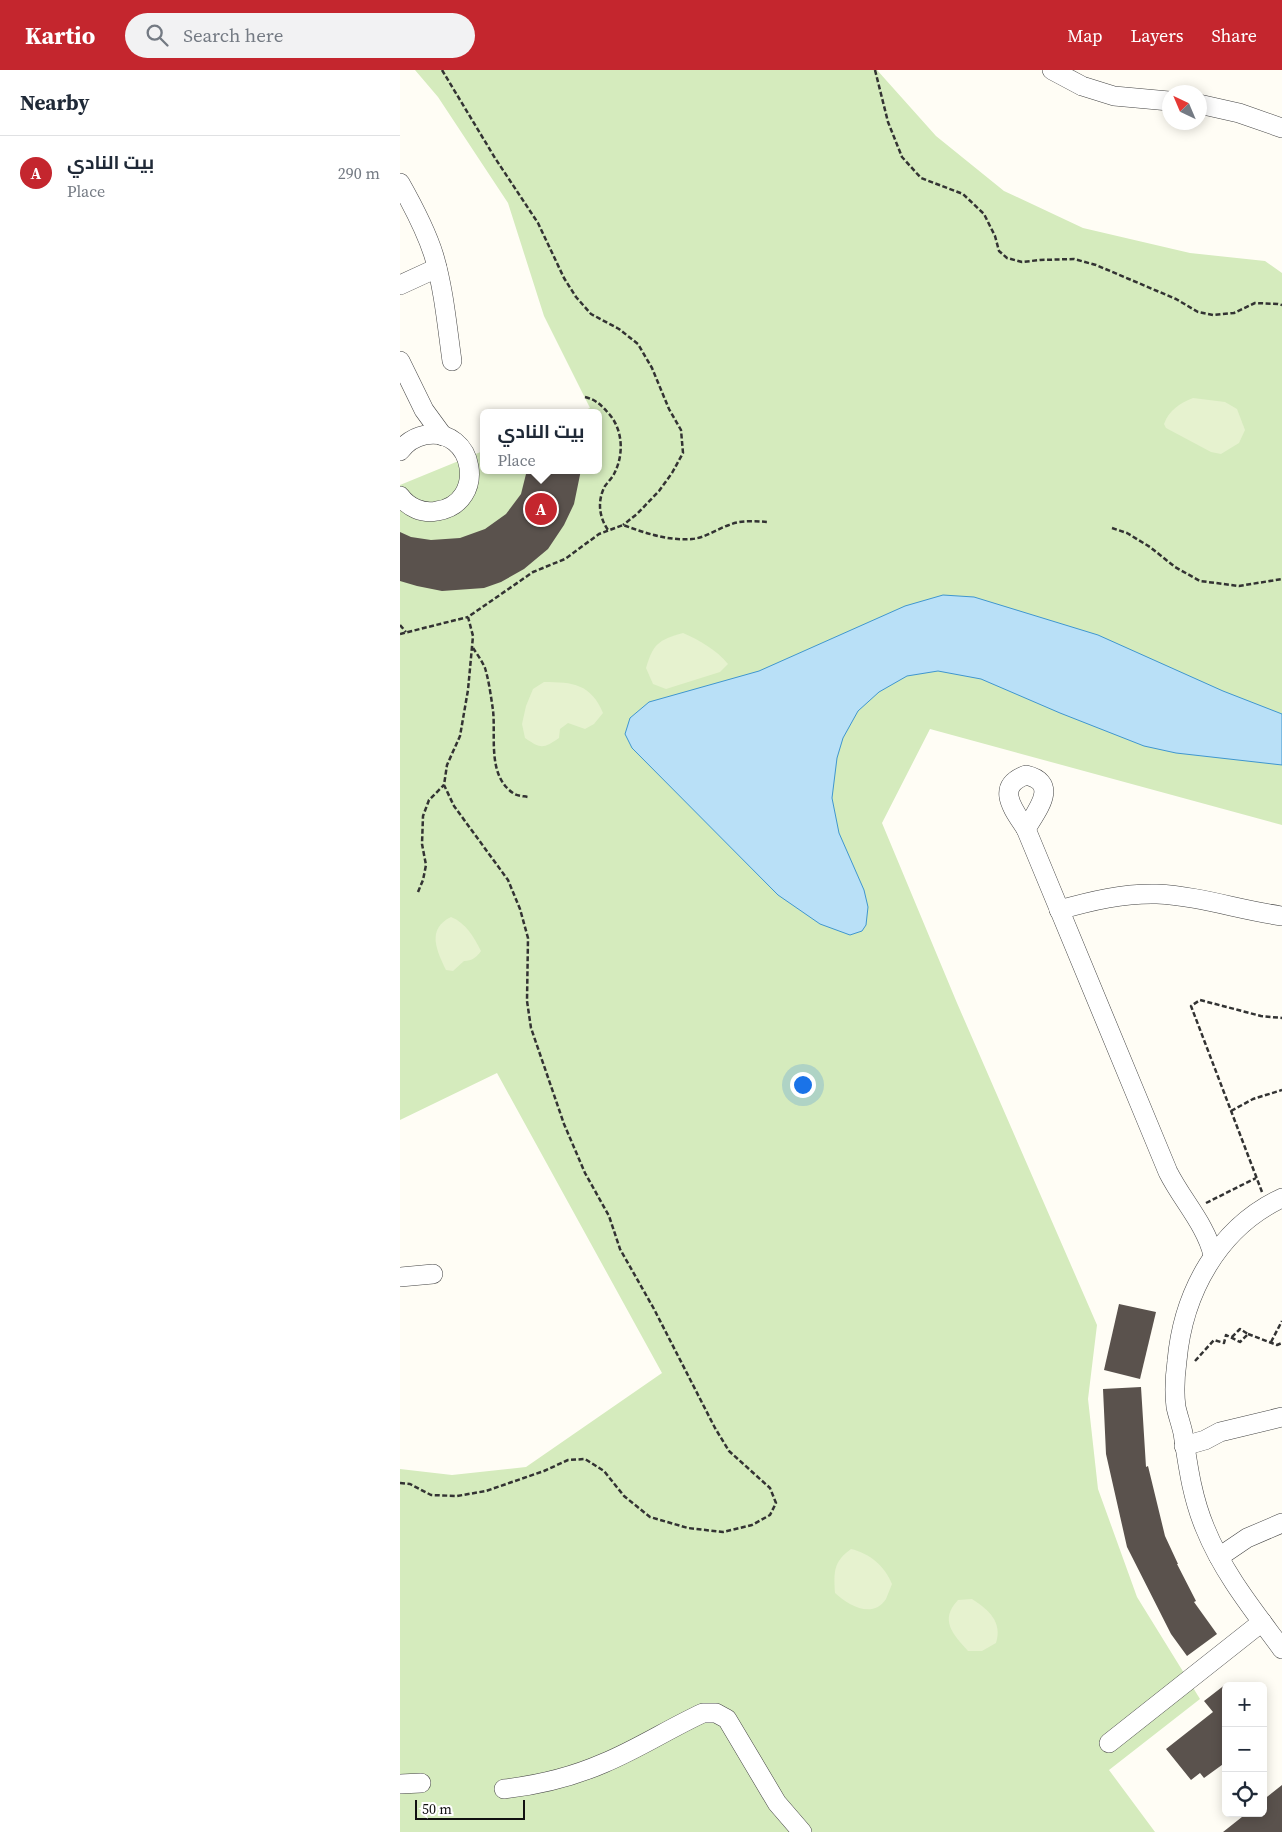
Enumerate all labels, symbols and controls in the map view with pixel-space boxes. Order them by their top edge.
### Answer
search box [125,13,475,58]
text: Kartio [25,19,95,52]
icon: search [143,21,171,49]
text: Search here [183,22,283,48]
text: Map [1067,23,1102,48]
text: Layers [1130,23,1183,48]
text: Share [1211,23,1257,48]
north arrow [1162,85,1207,130]
text: Nearby [20,88,90,117]
text: بيت النادي [67,149,154,175]
text: A [31,162,41,184]
text: 290 m [338,162,380,184]
text: Place [67,180,105,202]
popup [480,409,602,474]
text: بيت النادي [497,418,585,444]
text: Place [497,449,536,471]
pin: A [525,490,557,528]
your location [790,1072,816,1098]
map controls [1222,1682,1267,1817]
button: + [1222,1682,1267,1727]
button: − [1222,1727,1267,1772]
button: locate [1222,1772,1267,1817]
scale bar [415,1797,525,1820]
text: 50 m [422,1799,452,1819]

